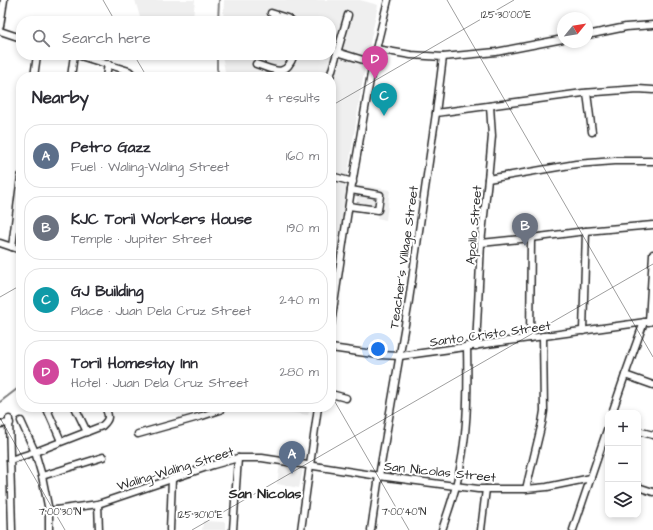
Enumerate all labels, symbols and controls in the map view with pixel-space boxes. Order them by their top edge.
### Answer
text: 125°30'00"E [481,8,531,22]
north arrow [557,12,593,48]
search box [16,16,336,60]
icon: search [30,27,52,49]
text: Search here [62,28,151,49]
pin: D [362,46,388,79]
pin: C [371,83,397,116]
text: Nearby [32,86,89,110]
text: 4 results [265,89,320,107]
text: Petro Gazz [71,137,150,158]
text: A [42,147,50,165]
text: 160 m [286,147,319,165]
text: Fuel · Waling-Waling Street [71,158,229,176]
street label: Teacher's Village Street [385,184,424,330]
street label: Apollo Street [462,184,486,266]
text: KJC Toril Workers House [71,209,252,230]
pin: B [512,213,538,246]
text: B [41,219,51,237]
text: 190 m [286,219,319,237]
text: Temple · Jupiter Street [71,230,212,248]
text: GJ Building [71,281,143,302]
text: C [41,291,51,309]
text: 240 m [279,291,319,309]
text: Place · Juan Dela Cruz Street [71,302,251,320]
street label: Santo Cristo Street [428,316,553,351]
your location [368,339,388,359]
text: Toril Homestay Inn [71,353,198,374]
text: D [42,363,50,381]
text: 280 m [280,363,319,381]
text: Hotel · Juan Dela Cruz Street [71,374,249,392]
map controls [605,410,641,518]
button: + [605,410,641,446]
pin: A [279,441,305,474]
street label: Waling-Waling Street [115,442,237,496]
button: − [605,446,641,482]
street label: San Nicolas Street [383,457,498,487]
button: layers [605,482,641,518]
district label: San Nicolas [228,484,301,504]
text: 7°00'30"N [39,505,81,519]
text: 7°00'40"N [382,505,426,519]
text: 125°30'10"E [177,508,223,522]

